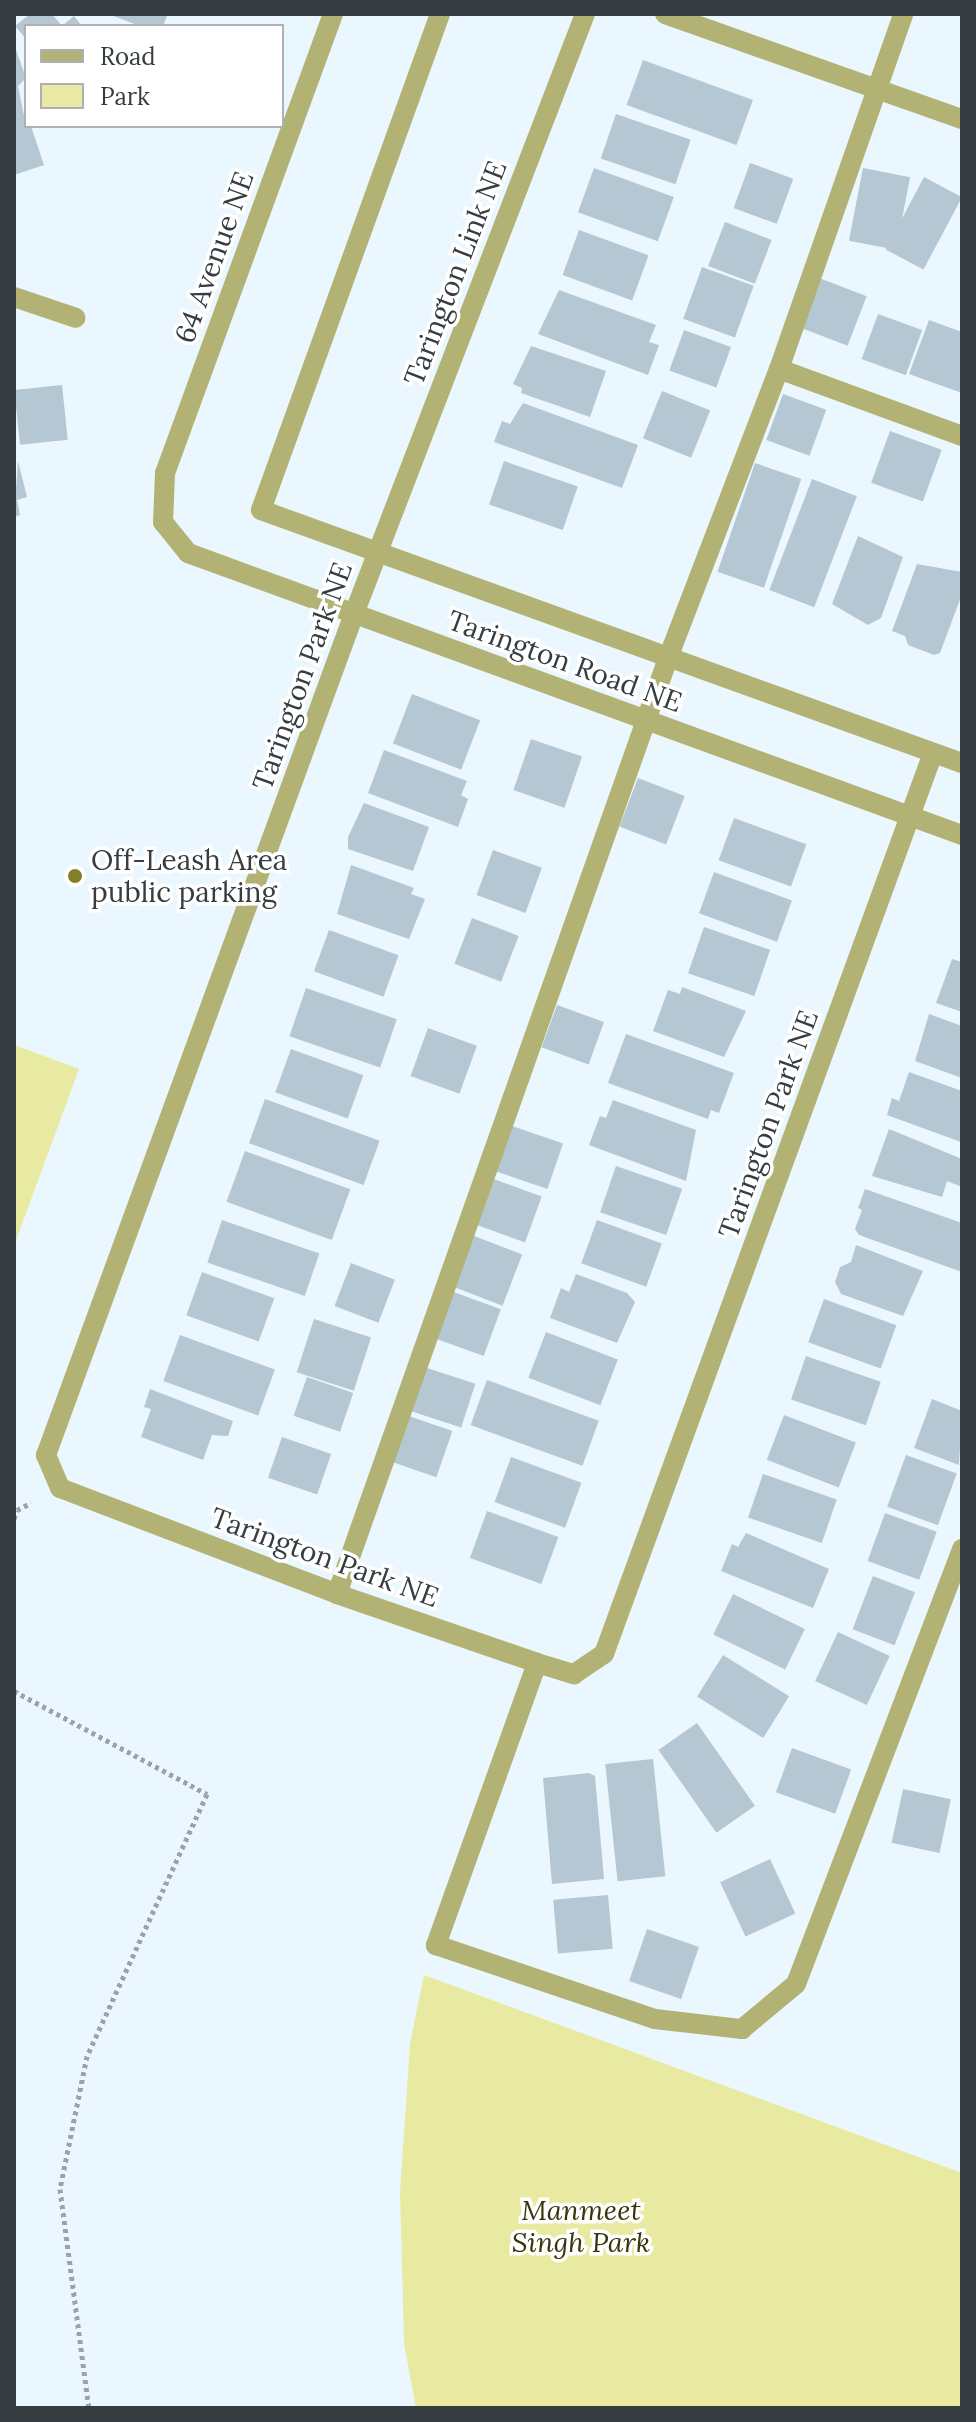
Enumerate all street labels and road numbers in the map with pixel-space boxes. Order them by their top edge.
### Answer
street label: Tarington Link NE [397,156,513,390]
street label: 64 Avenue NE [167,167,261,347]
street label: Tarington Park NE [245,557,359,795]
street label: Tarington Road NE [443,603,687,719]
street label: Tarington Park NE [711,1005,825,1243]
street label: Tarington Park NE [206,1500,444,1614]

